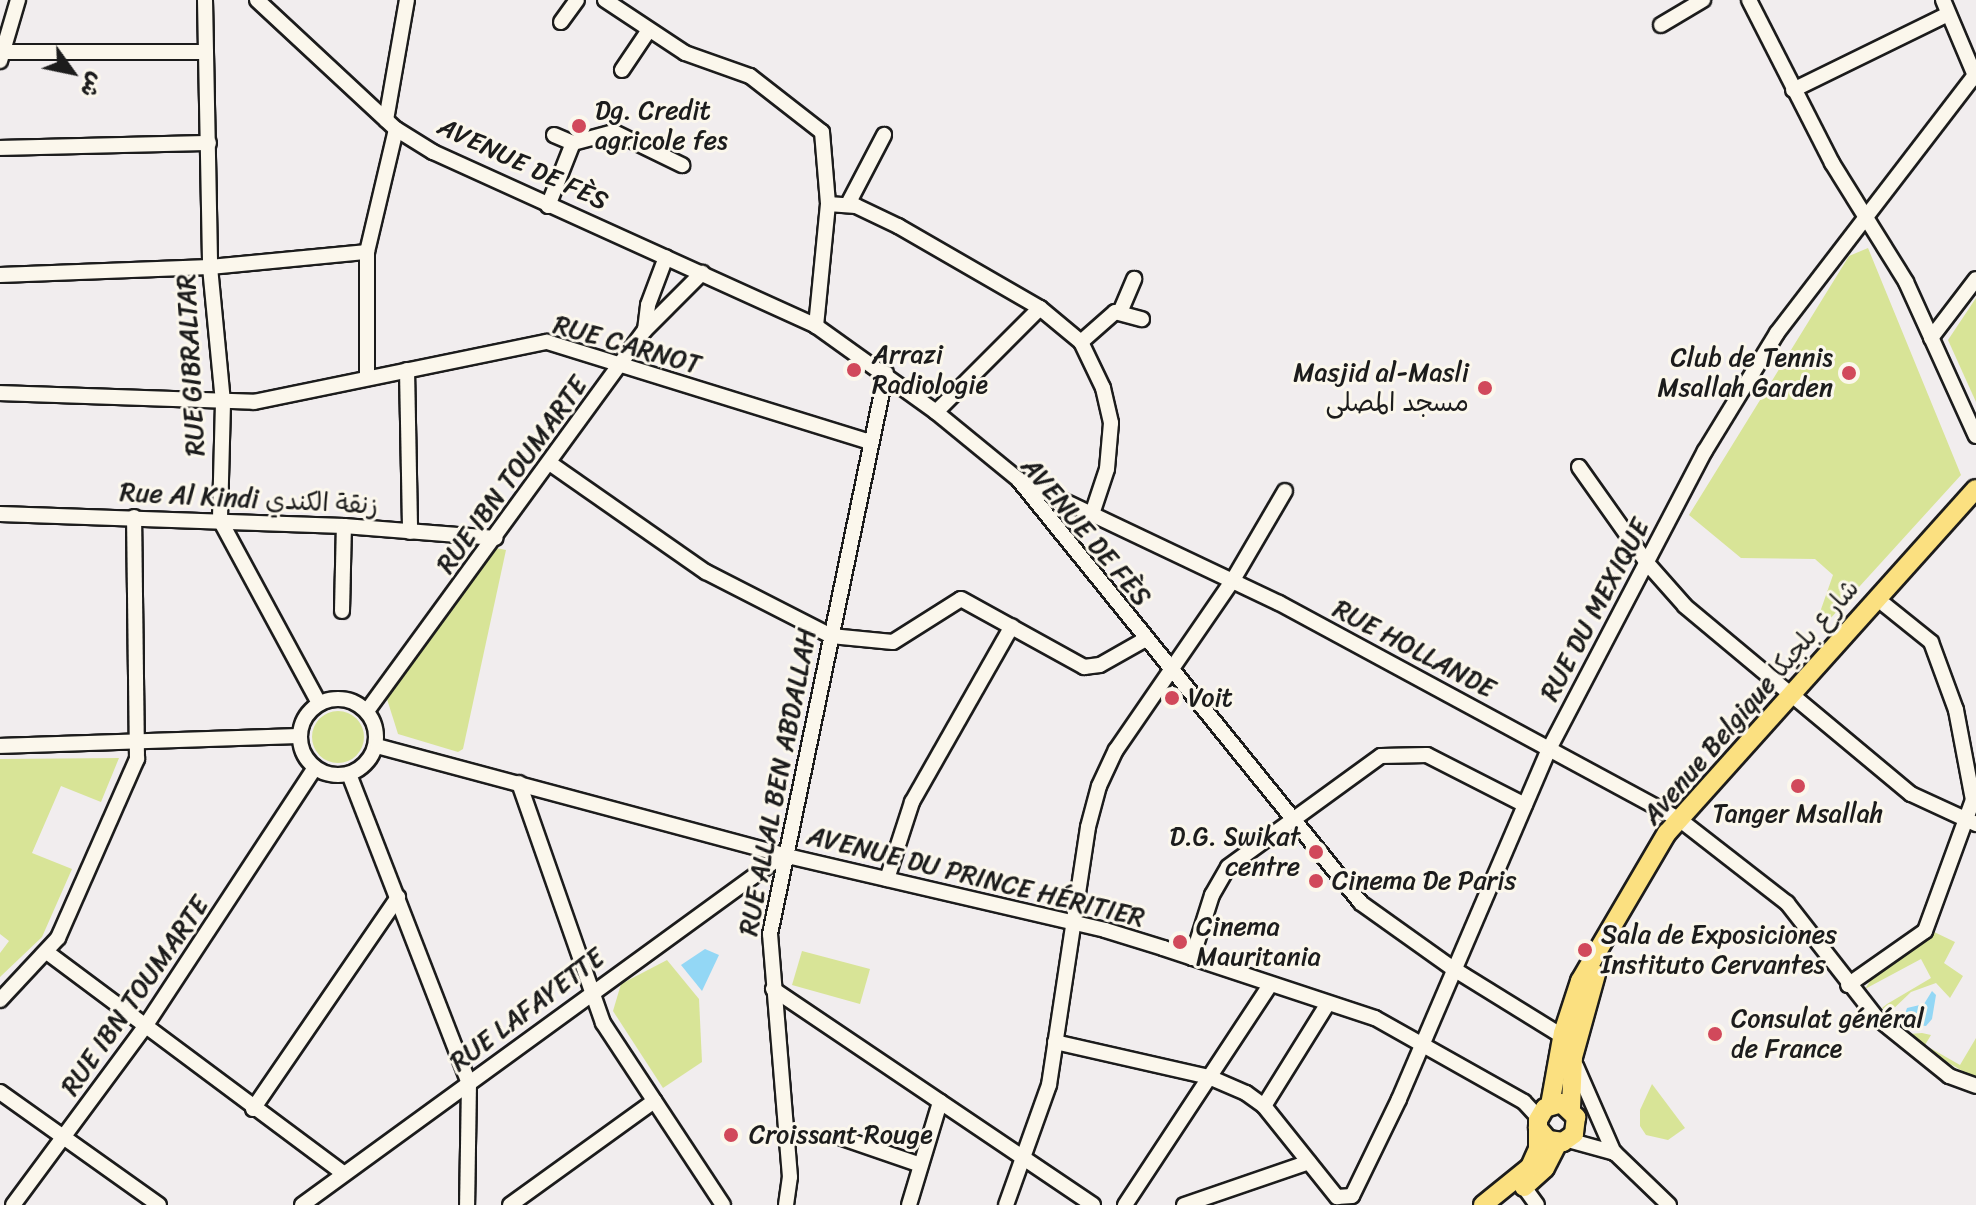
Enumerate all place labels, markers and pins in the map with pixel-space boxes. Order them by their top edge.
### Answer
place label: Dg. Credit agricole fes [595,95,729,156]
marker: Dg. Credit agricole fes [570,117,588,135]
place label: Arrazi Radiologie [872,339,988,400]
place label: Club de Tennis Msallah Garden [1657,342,1833,404]
place label: Masjid al-Masli مسجد المصلى [1293,357,1469,418]
marker: Arrazi Radiologie [843,359,865,381]
marker: Club de Tennis Msallah Garden [1840,364,1858,382]
marker: Masjid al-Masli مسجد المصلى [1476,379,1494,397]
place label: Voit [1188,682,1233,714]
marker: Voit [1163,689,1181,707]
marker: Tanger Msallah [1789,777,1807,795]
place label: Tanger Msallah [1713,798,1883,830]
place label: D.G. Swikat centre [1167,821,1300,882]
marker: D.G. Swikat centre [1307,843,1325,861]
place label: Cinema De Paris [1332,865,1517,897]
marker: Cinema De Paris [1307,872,1325,890]
place label: Cinema Mauritania [1196,911,1321,972]
place label: Sala de Exposiciones Instituto Cervantes [1601,919,1835,980]
marker: Cinema Mauritania [1171,933,1189,951]
marker: Sala de Exposiciones Instituto Cervantes [1576,941,1594,959]
place label: Consulat général de France [1731,1003,1924,1064]
marker: Consulat général de France [1706,1025,1724,1043]
place label: Croissant Rouge [749,1119,933,1151]
marker: Croissant Rouge [720,1124,742,1146]

